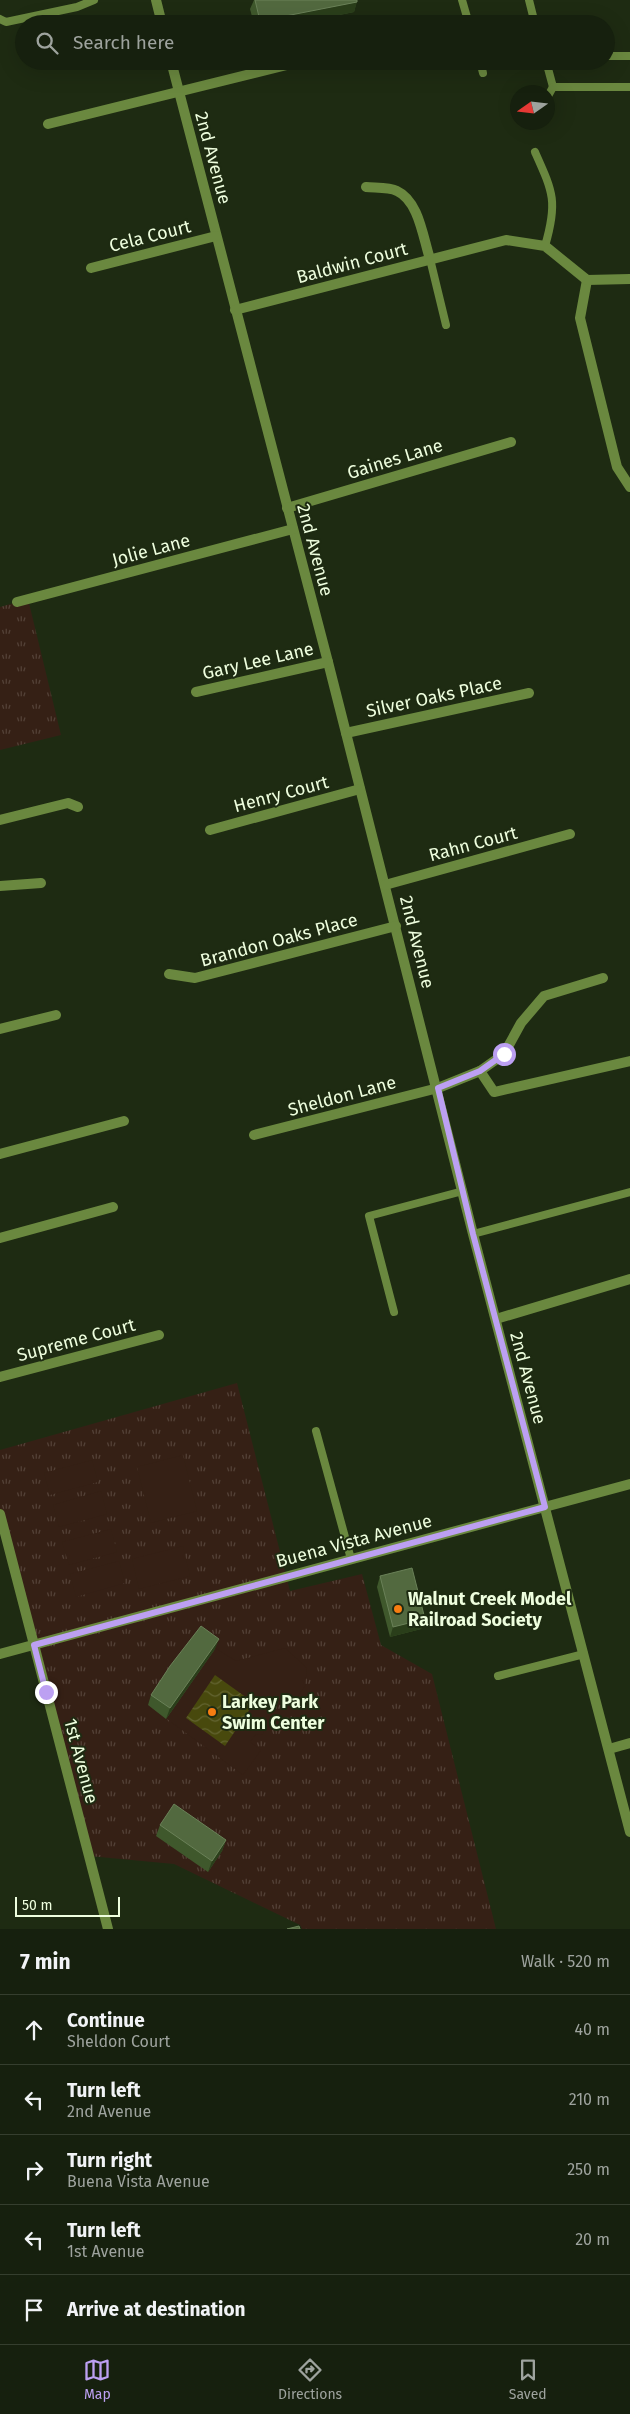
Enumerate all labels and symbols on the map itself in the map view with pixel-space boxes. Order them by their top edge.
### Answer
north arrow [510,85,555,130]
street label: 2nd Avenue [190,109,236,207]
street label: Cela Court [107,215,194,257]
street label: Baldwin Court [294,237,410,288]
street label: Gaines Lane [345,434,445,484]
street label: 2nd Avenue [292,501,338,599]
street label: Jolie Lane [110,529,192,571]
street label: Gary Lee Lane [200,638,316,684]
street label: Silver Oaks Place [364,672,504,722]
street label: Henry Court [231,771,331,817]
street label: Rahn Court [426,822,520,866]
street label: 2nd Avenue [395,893,439,991]
street label: Brandon Oaks Place [198,908,360,972]
route start [493,1043,516,1066]
street label: Sheldon Lane [286,1071,398,1121]
street label: Supreme Court [15,1314,138,1366]
street label: 2nd Avenue [505,1329,551,1427]
street label: Buena Vista Avenue [274,1510,434,1572]
place label: Walnut Creek Model Railroad Society [408,1588,572,1631]
marker: Walnut Creek Model Railroad Society [392,1603,404,1615]
route end [35,1681,58,1704]
place label: Larkey Park Swim Center [222,1691,325,1734]
marker: Larkey Park Swim Center [206,1706,218,1718]
street label: 1st Avenue [59,1716,103,1806]
scale bar [15,1894,120,1917]

